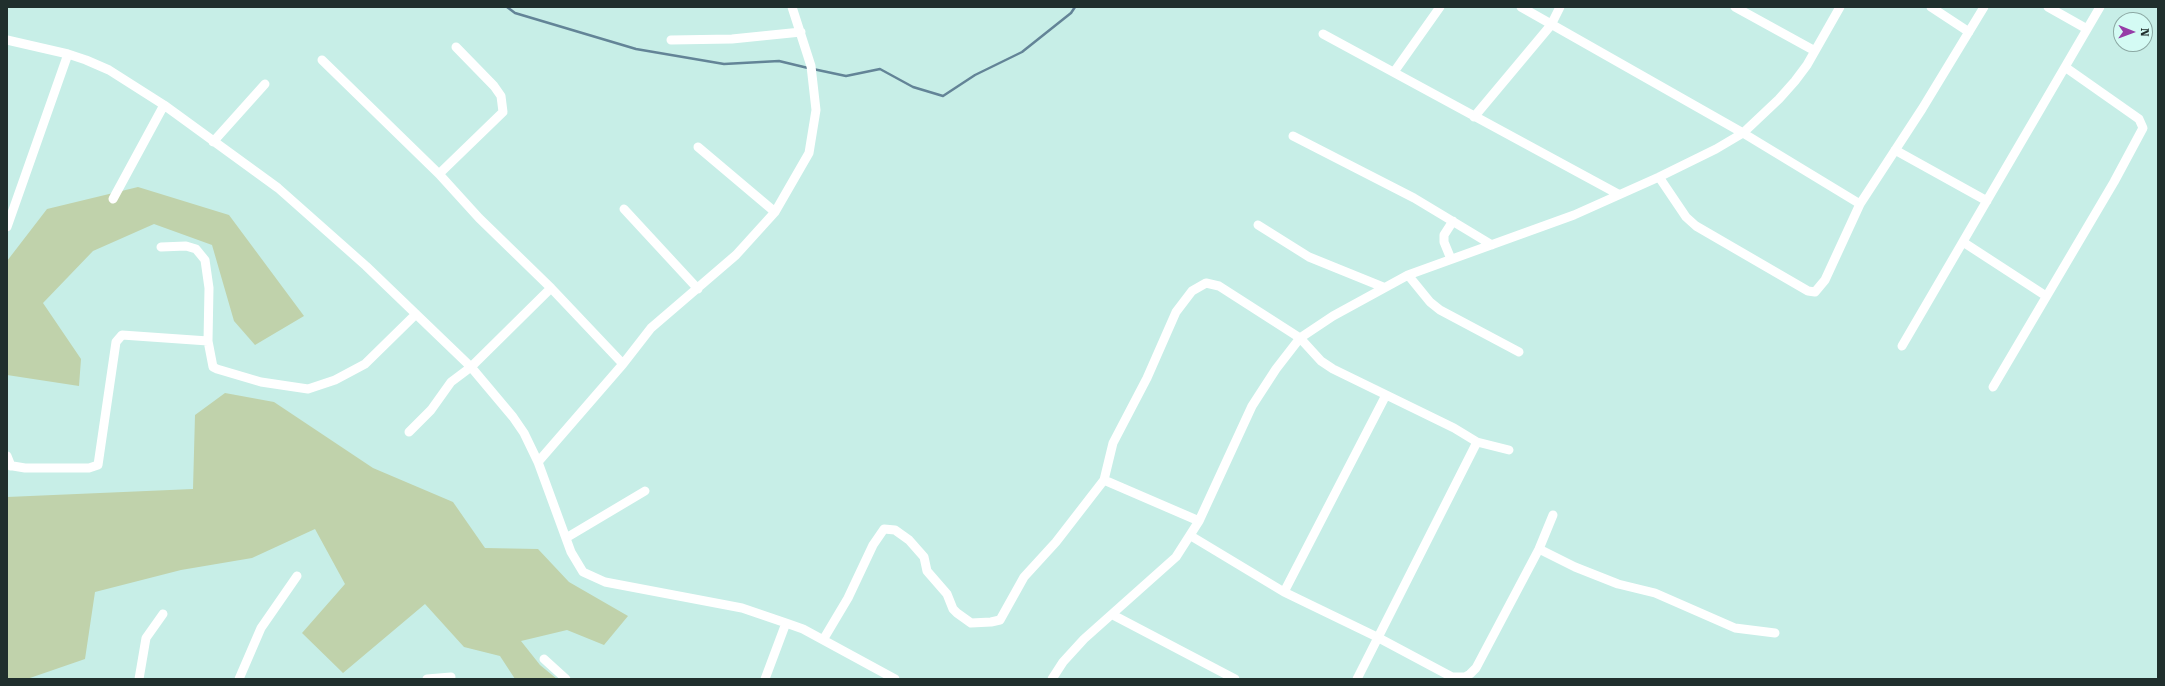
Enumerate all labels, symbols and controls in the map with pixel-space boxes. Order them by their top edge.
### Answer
north arrow [2113,12,2153,52]
text: N [2138,28,2151,37]

